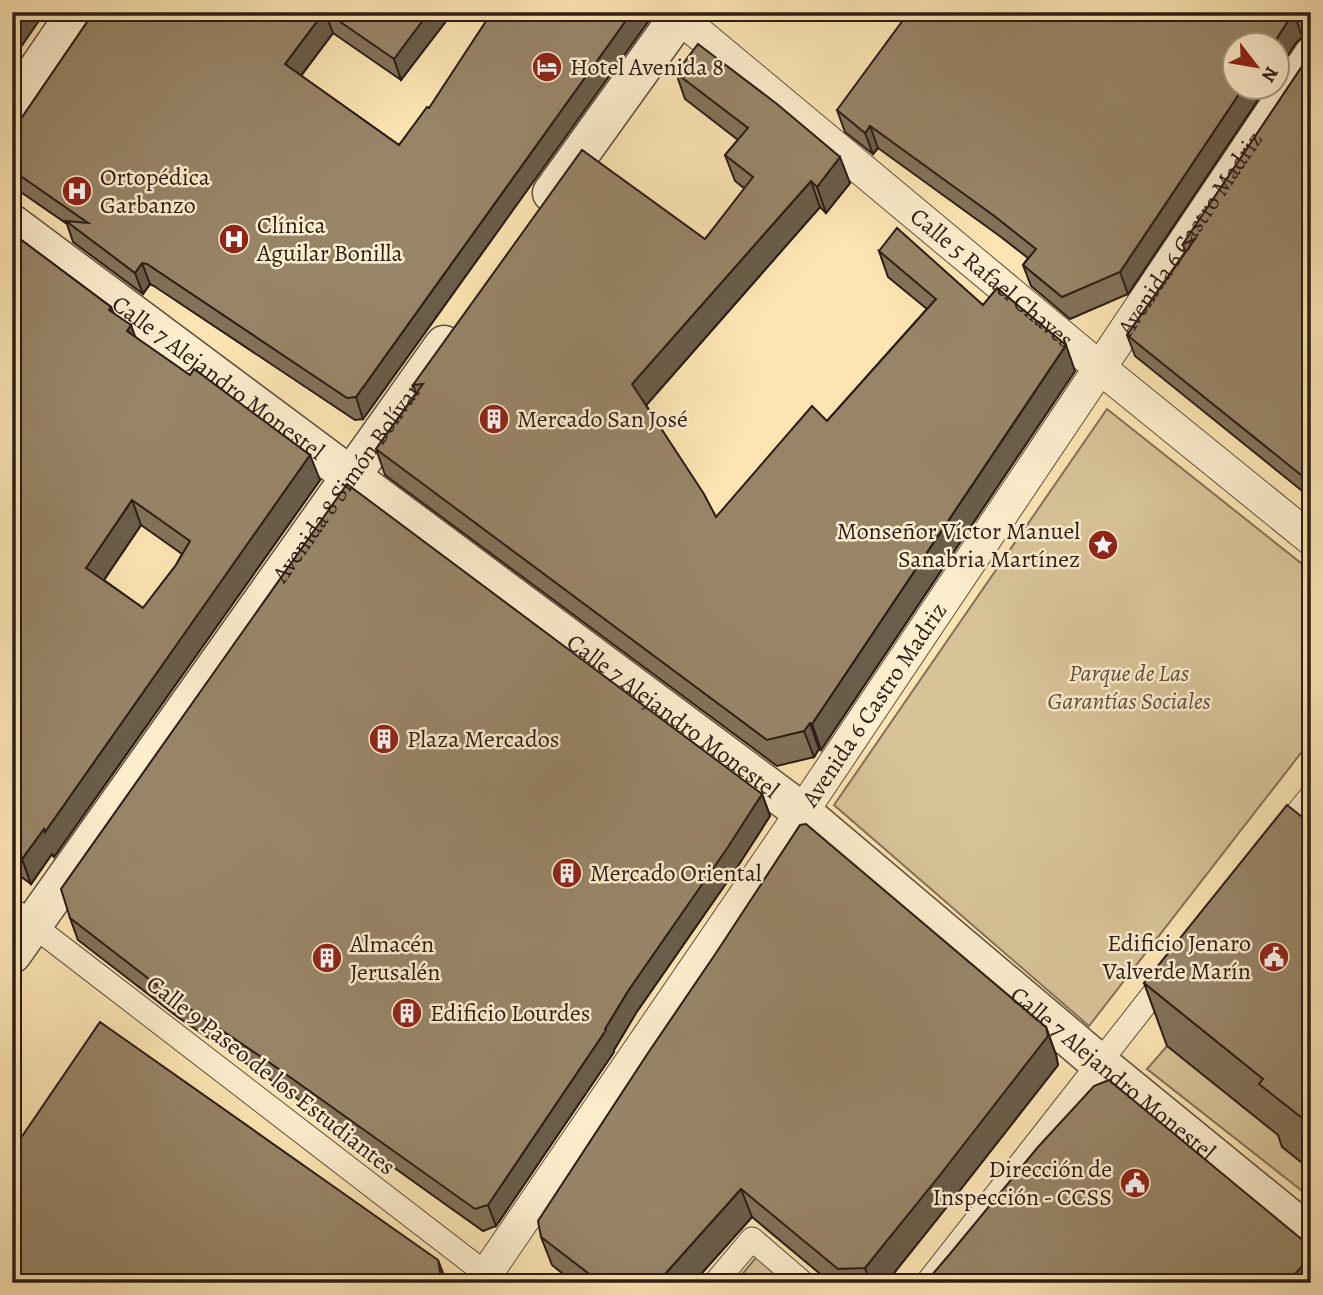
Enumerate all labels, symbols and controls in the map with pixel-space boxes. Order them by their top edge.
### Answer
north arrow [1222,32,1292,102]
hotel icon: Hotel Avenida 8 [530,50,564,84]
place label: Hotel Avenida 8 [570,51,724,83]
text: N [1255,62,1284,87]
street label: Avenida 6 Castro Madriz [1109,125,1270,343]
place label: Ortopédica Garbanzo [100,161,211,221]
hospital icon: Ortopédica Garbanzo [60,174,94,208]
street label: Calle 5 Rafael Chaves [903,200,1080,355]
place label: Clínica Aguilar Bonilla [256,209,403,269]
hospital icon: Clínica Aguilar Bonilla [217,222,251,256]
street label: Calle 7 Alejandro Monestel [105,288,331,467]
street label: Avenida 8 Simón Bolívar [264,376,428,590]
building icon: Mercado San José [477,402,511,436]
place label: Mercado San José [517,403,688,435]
place label: Monseñor Víctor Manuel Sanabria Martínez [837,515,1080,575]
place icon: Monseñor Víctor Manuel Sanabria Martínez [1086,528,1120,562]
street label: Avenida 6 Castro Madriz [793,596,954,814]
street label: Calle 7 Alejandro Monestel [560,626,786,806]
park label: Parque de Las Garantías Sociales [1047,657,1211,717]
building icon: Plaza Mercados [367,722,401,756]
place label: Plaza Mercados [407,723,559,755]
building icon: Mercado Oriental [550,856,584,890]
place label: Mercado Oriental [590,857,762,889]
place label: Edificio Jenaro Valverde Marín [1101,927,1251,987]
place label: Almacén Jerusalén [349,928,440,988]
public building icon: Edificio Jenaro Valverde Marín [1257,940,1291,974]
building icon: Almacén Jerusalén [310,941,344,975]
street label: Calle 9 Paseo de los Estudiantes [140,968,402,1182]
street label: Calle 7 Alejandro Monestel [1004,979,1222,1168]
building icon: Edificio Lourdes [390,996,424,1030]
place label: Edificio Lourdes [430,997,590,1029]
place label: Dirección de Inspección - CCSS [933,1153,1112,1213]
public building icon: Dirección de Inspección - CCSS [1118,1166,1152,1200]

